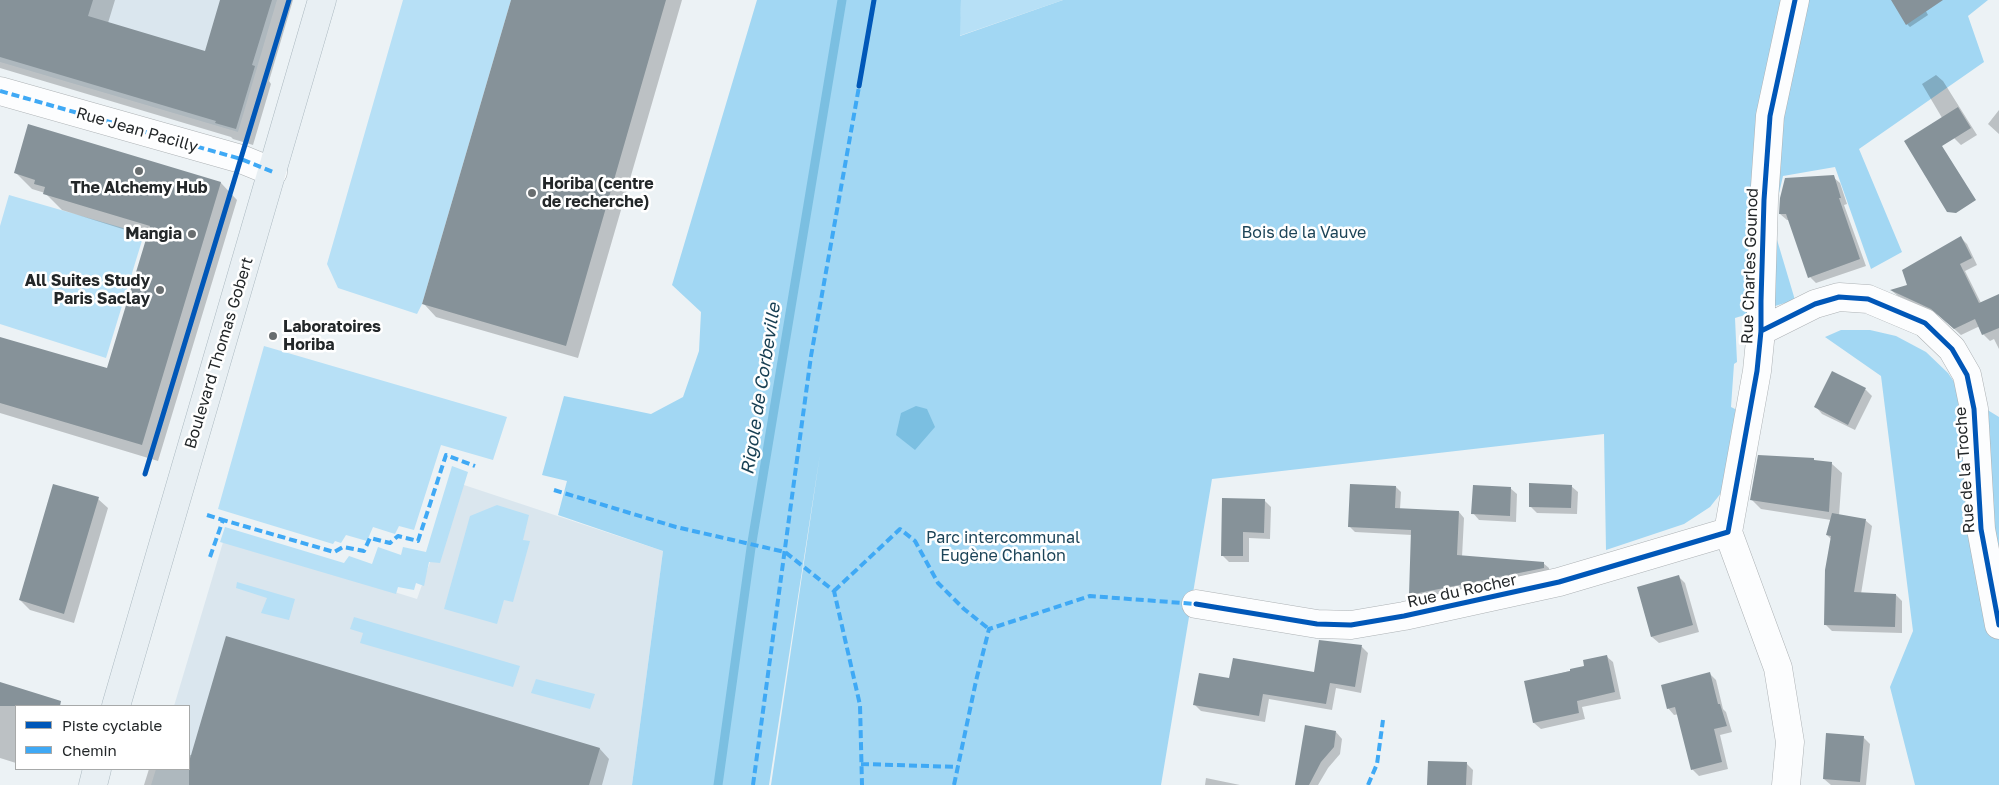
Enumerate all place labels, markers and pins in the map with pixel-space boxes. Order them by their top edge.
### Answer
marker: The Alchemy Hub [133,165,145,177]
place label: Horiba (centre de recherche) [542,174,654,212]
place label: The Alchemy Hub [70,178,208,198]
marker: Horiba (centre de recherche) [526,187,538,199]
place label: Mangia [125,224,182,244]
marker: Mangia [186,228,198,240]
place label: All Suites Study Paris Saclay [25,271,150,309]
marker: All Suites Study Paris Saclay [154,284,166,296]
place label: Laboratoires Horiba [283,317,381,355]
marker: Laboratoires Horiba [267,330,279,342]

